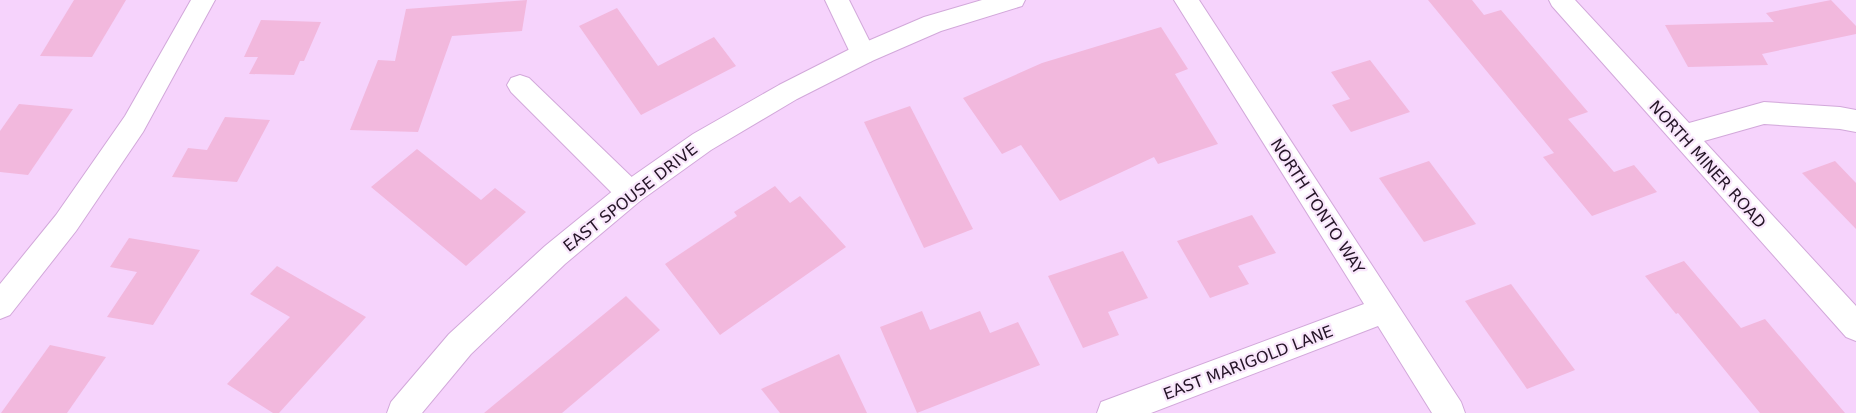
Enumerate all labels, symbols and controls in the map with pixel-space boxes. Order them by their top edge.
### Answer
street label: NORTH MINER ROAD [1645,97,1770,232]
street label: NORTH TONTO WAY [1267,135,1369,278]
street label: EAST SPOUSE DRIVE [560,139,701,256]
street label: EAST MARIGOLD LANE [1161,321,1336,404]

